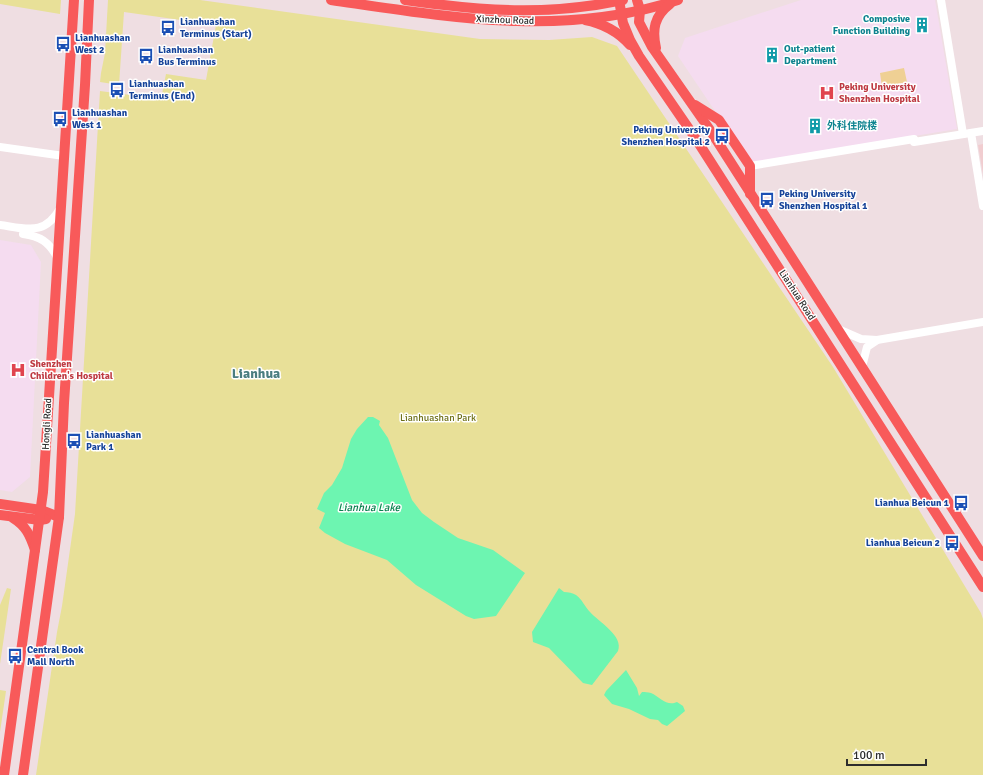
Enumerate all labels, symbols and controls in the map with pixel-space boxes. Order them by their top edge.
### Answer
street label: Xinzhou Road [476,13,534,27]
place label: Composive Function Building [833,13,911,37]
place label: Lianhuashan Terminus (Start) [180,16,252,40]
building icon: Composive Function Building [913,16,931,34]
bus stop icon: Lianhuashan Terminus (Start) [159,19,177,37]
place label: Lianhuashan West 2 [75,32,131,56]
bus stop icon: Lianhuashan West 2 [54,35,72,53]
place label: Out-patient Department [784,43,837,67]
place label: Lianhuashan Bus Terminus [158,44,216,68]
building icon: Out-patient Department [763,46,781,64]
bus stop icon: Lianhuashan Bus Terminus [137,47,155,65]
place label: Lianhuashan Terminus (End) [129,78,195,102]
bus stop icon: Lianhuashan Terminus (End) [108,81,126,99]
place label: Peking University Shenzhen Hospital [839,81,920,105]
hospital icon: Peking University Shenzhen Hospital [818,84,836,102]
place label: Lianhuashan West 1 [72,107,128,131]
bus stop icon: Lianhuashan West 1 [51,110,69,128]
building icon: 外科住院楼 [806,117,824,135]
place label: 外科住院楼 [827,120,877,132]
place label: Peking University Shenzhen Hospital 2 [622,124,710,148]
bus stop icon: Peking University Shenzhen Hospital 2 [713,127,731,145]
place label: Peking University Shenzhen Hospital 1 [779,188,868,212]
bus stop icon: Peking University Shenzhen Hospital 1 [758,191,776,209]
street label: Lianhua Road [776,267,818,323]
place label: Shenzhen Children's Hospital [30,358,113,382]
hospital icon: Shenzhen Children's Hospital [9,361,27,379]
district label: Lianhua [232,365,280,382]
street label: Hongli Road [40,398,54,450]
park label: Lianhuashan Park [400,412,476,424]
place label: Lianhuashan Park 1 [86,429,142,453]
bus stop icon: Lianhuashan Park 1 [65,432,83,450]
bus stop icon: Lianhua Beicun 1 [952,494,970,512]
place label: Lianhua Beicun 1 [875,497,950,509]
water label: Lianhua Lake [338,501,401,514]
bus stop icon: Lianhua Beicun 2 [943,534,961,552]
place label: Lianhua Beicun 2 [866,537,940,549]
place label: Central Book Mall North [27,644,84,668]
bus stop icon: Central Book Mall North [6,647,24,665]
scale bar [847,741,926,767]
text: 100 m [853,748,885,763]

